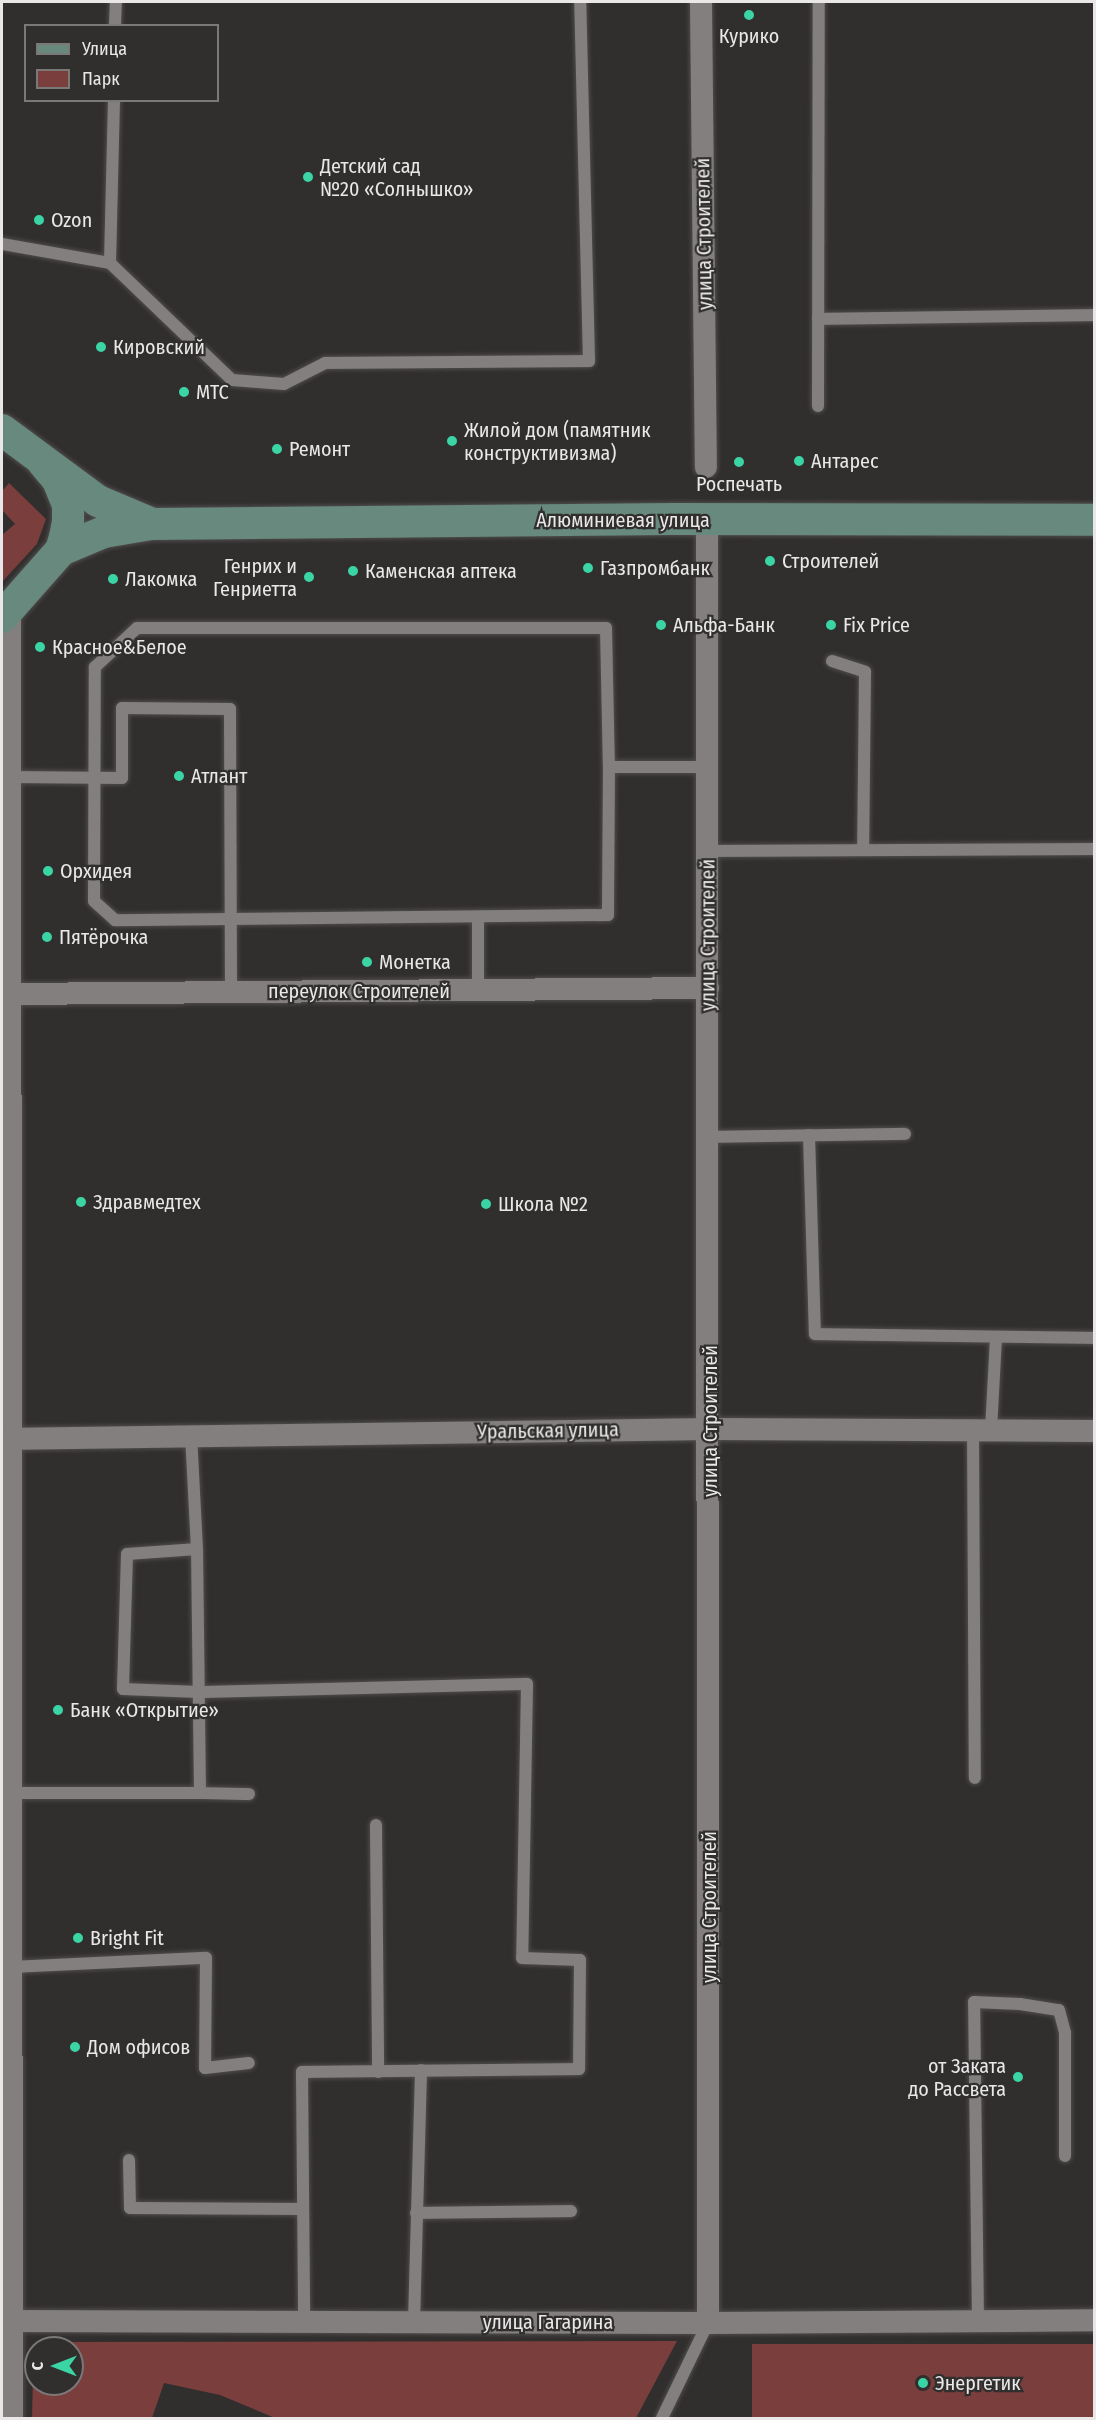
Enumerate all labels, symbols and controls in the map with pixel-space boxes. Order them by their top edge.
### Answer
marker: Курико [742,8,756,22]
legend [24,24,219,102]
place label: Курико [719,24,779,48]
text: Улица [82,38,127,60]
text: Парк [82,68,120,90]
place label: Детский сад №20 «Солнышко» [320,154,473,201]
street label: улица Строителей [691,158,717,310]
marker: Детский сад №20 «Солнышко» [301,170,315,184]
place label: Ozon [51,208,92,232]
marker: Ozon [32,213,46,227]
place label: Кировский [113,335,205,359]
marker: Кировский [94,340,108,354]
place label: МТС [196,380,229,404]
marker: МТС [177,385,191,399]
place label: Жилой дом (памятник конструктивизма) [464,418,651,465]
marker: Жилой дом (памятник конструктивизма) [445,434,459,448]
place label: Ремонт [289,437,350,461]
marker: Ремонт [270,442,284,456]
place label: Антарес [811,449,878,473]
marker: Антарес [792,454,806,468]
marker: Роспечать [732,455,746,469]
place label: Роспечать [696,472,782,496]
street label: Алюминиевая улица [536,508,710,532]
place label: Строителей [782,549,879,573]
place label: Генрих и Генриетта [213,554,297,601]
marker: Строителей [763,554,777,568]
place label: Газпромбанк [600,556,710,580]
place label: Каменская аптека [365,559,517,583]
marker: Газпромбанк [581,561,595,575]
marker: Каменская аптека [346,564,360,578]
place label: Лакомка [125,567,197,591]
marker: Генрих и Генриетта [302,570,316,584]
marker: Лакомка [106,572,120,586]
place label: Альфа-Банк [673,613,775,637]
place label: Fix Price [843,613,910,637]
marker: Альфа-Банк [654,618,668,632]
marker: Fix Price [824,618,838,632]
place label: Красное&Белое [52,635,187,659]
marker: Красное&Белое [33,640,47,654]
place label: Атлант [191,764,247,788]
marker: Атлант [172,769,186,783]
place label: Орхидея [60,859,132,883]
street label: улица Строителей [696,859,720,1011]
marker: Орхидея [41,864,55,878]
place label: Пятёрочка [59,925,148,949]
marker: Пятёрочка [40,930,54,944]
place label: Монетка [379,950,451,974]
marker: Монетка [360,955,374,969]
street label: переулок Строителей [268,979,450,1003]
place label: Здравмедтех [93,1190,201,1214]
place label: Школа №2 [498,1192,588,1216]
marker: Здравмедтех [74,1195,88,1209]
marker: Школа №2 [479,1197,493,1211]
street label: улица Строителей [698,1345,722,1497]
street label: Уральская улица [477,1418,619,1444]
place label: Банк «Открытие» [70,1698,219,1722]
marker: Банк «Открытие» [51,1703,65,1717]
street label: улица Строителей [697,1831,721,1983]
place label: Bright Fit [90,1926,164,1950]
marker: Bright Fit [71,1931,85,1945]
place label: Дом офисов [87,2035,190,2059]
marker: Дом офисов [68,2040,82,2054]
place label: от Заката до Рассвета [908,2054,1006,2101]
marker: от Заката до Рассвета [1011,2070,1025,2084]
street label: улица Гагарина [483,2310,613,2334]
north arrow [24,2336,84,2396]
text: С [28,2362,47,2370]
place label: Энергетик [935,2371,1021,2395]
marker: Энергетик [916,2376,930,2390]

